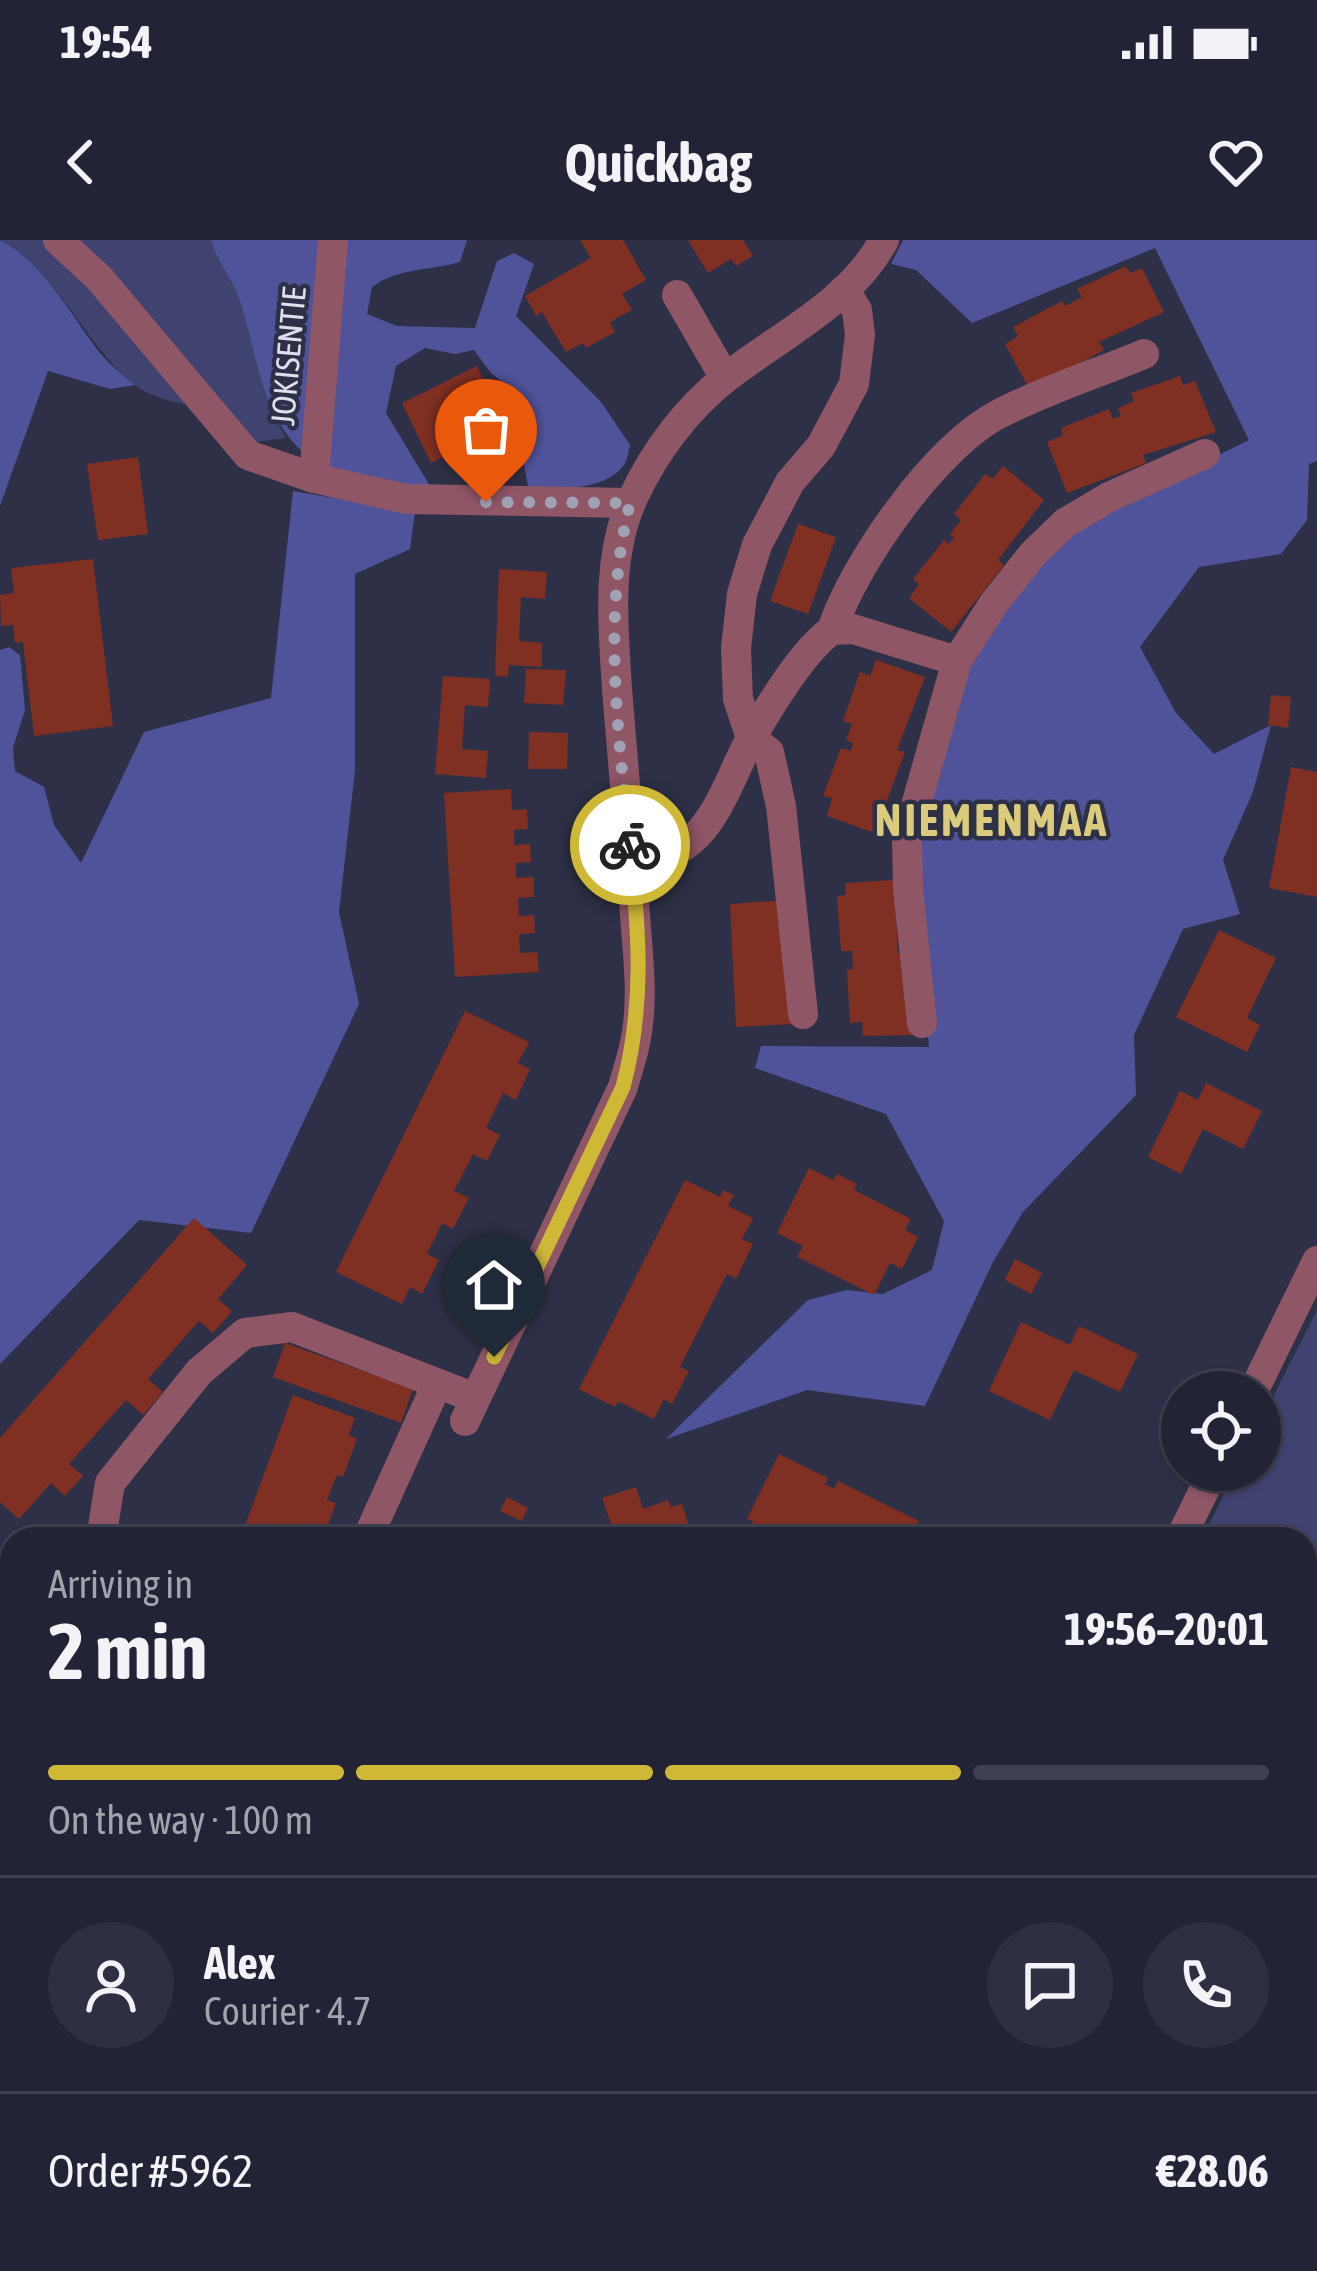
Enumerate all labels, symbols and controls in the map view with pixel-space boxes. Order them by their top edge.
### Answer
text: 19:54 [60,16,153,68]
icon: back [48,129,114,195]
icon: heart [1203,129,1269,195]
text: Quickbag [565,132,752,193]
street label: JOKISENTIE [263,285,313,427]
pin [435,379,537,502]
icon: bag [453,397,519,463]
courier [570,785,690,905]
district label: NIEMENMAA [875,794,1109,846]
icon: bike [597,812,663,878]
pin [443,1234,545,1357]
icon: home [461,1252,527,1318]
map controls [1161,1371,1281,1491]
button: locate [1161,1371,1281,1491]
text: Arriving in [48,1562,193,1606]
text: 19:56–20:01 [1064,1603,1269,1655]
text: 2 min [48,1606,207,1696]
text: On the way · 100 m [48,1798,313,1842]
button: person [48,1922,174,2048]
button: chat [987,1922,1113,2048]
button: phone [1143,1922,1269,2048]
text: Alex [204,1937,276,1989]
text: Courier · 4.7 [204,1989,371,2033]
text: Order #5962 [48,2145,253,2197]
text: €28.06 [1156,2145,1269,2197]

